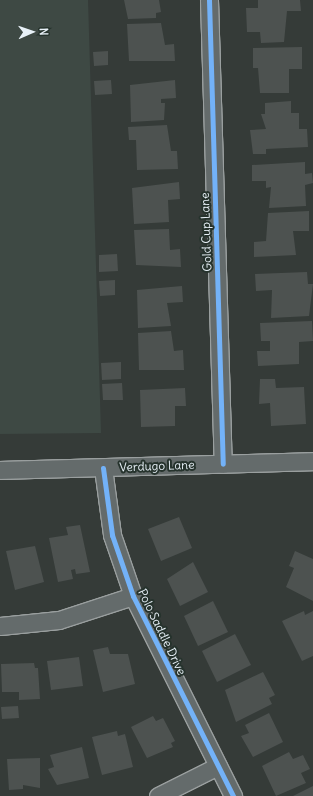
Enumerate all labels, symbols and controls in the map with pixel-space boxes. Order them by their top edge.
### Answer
north arrow [12,12,52,52]
text: N [37,28,51,36]
street label: Gold Cup Lane [197,192,215,272]
street label: Verdugo Lane [119,457,195,475]
street label: Polo Saddle Drive [135,587,189,677]

